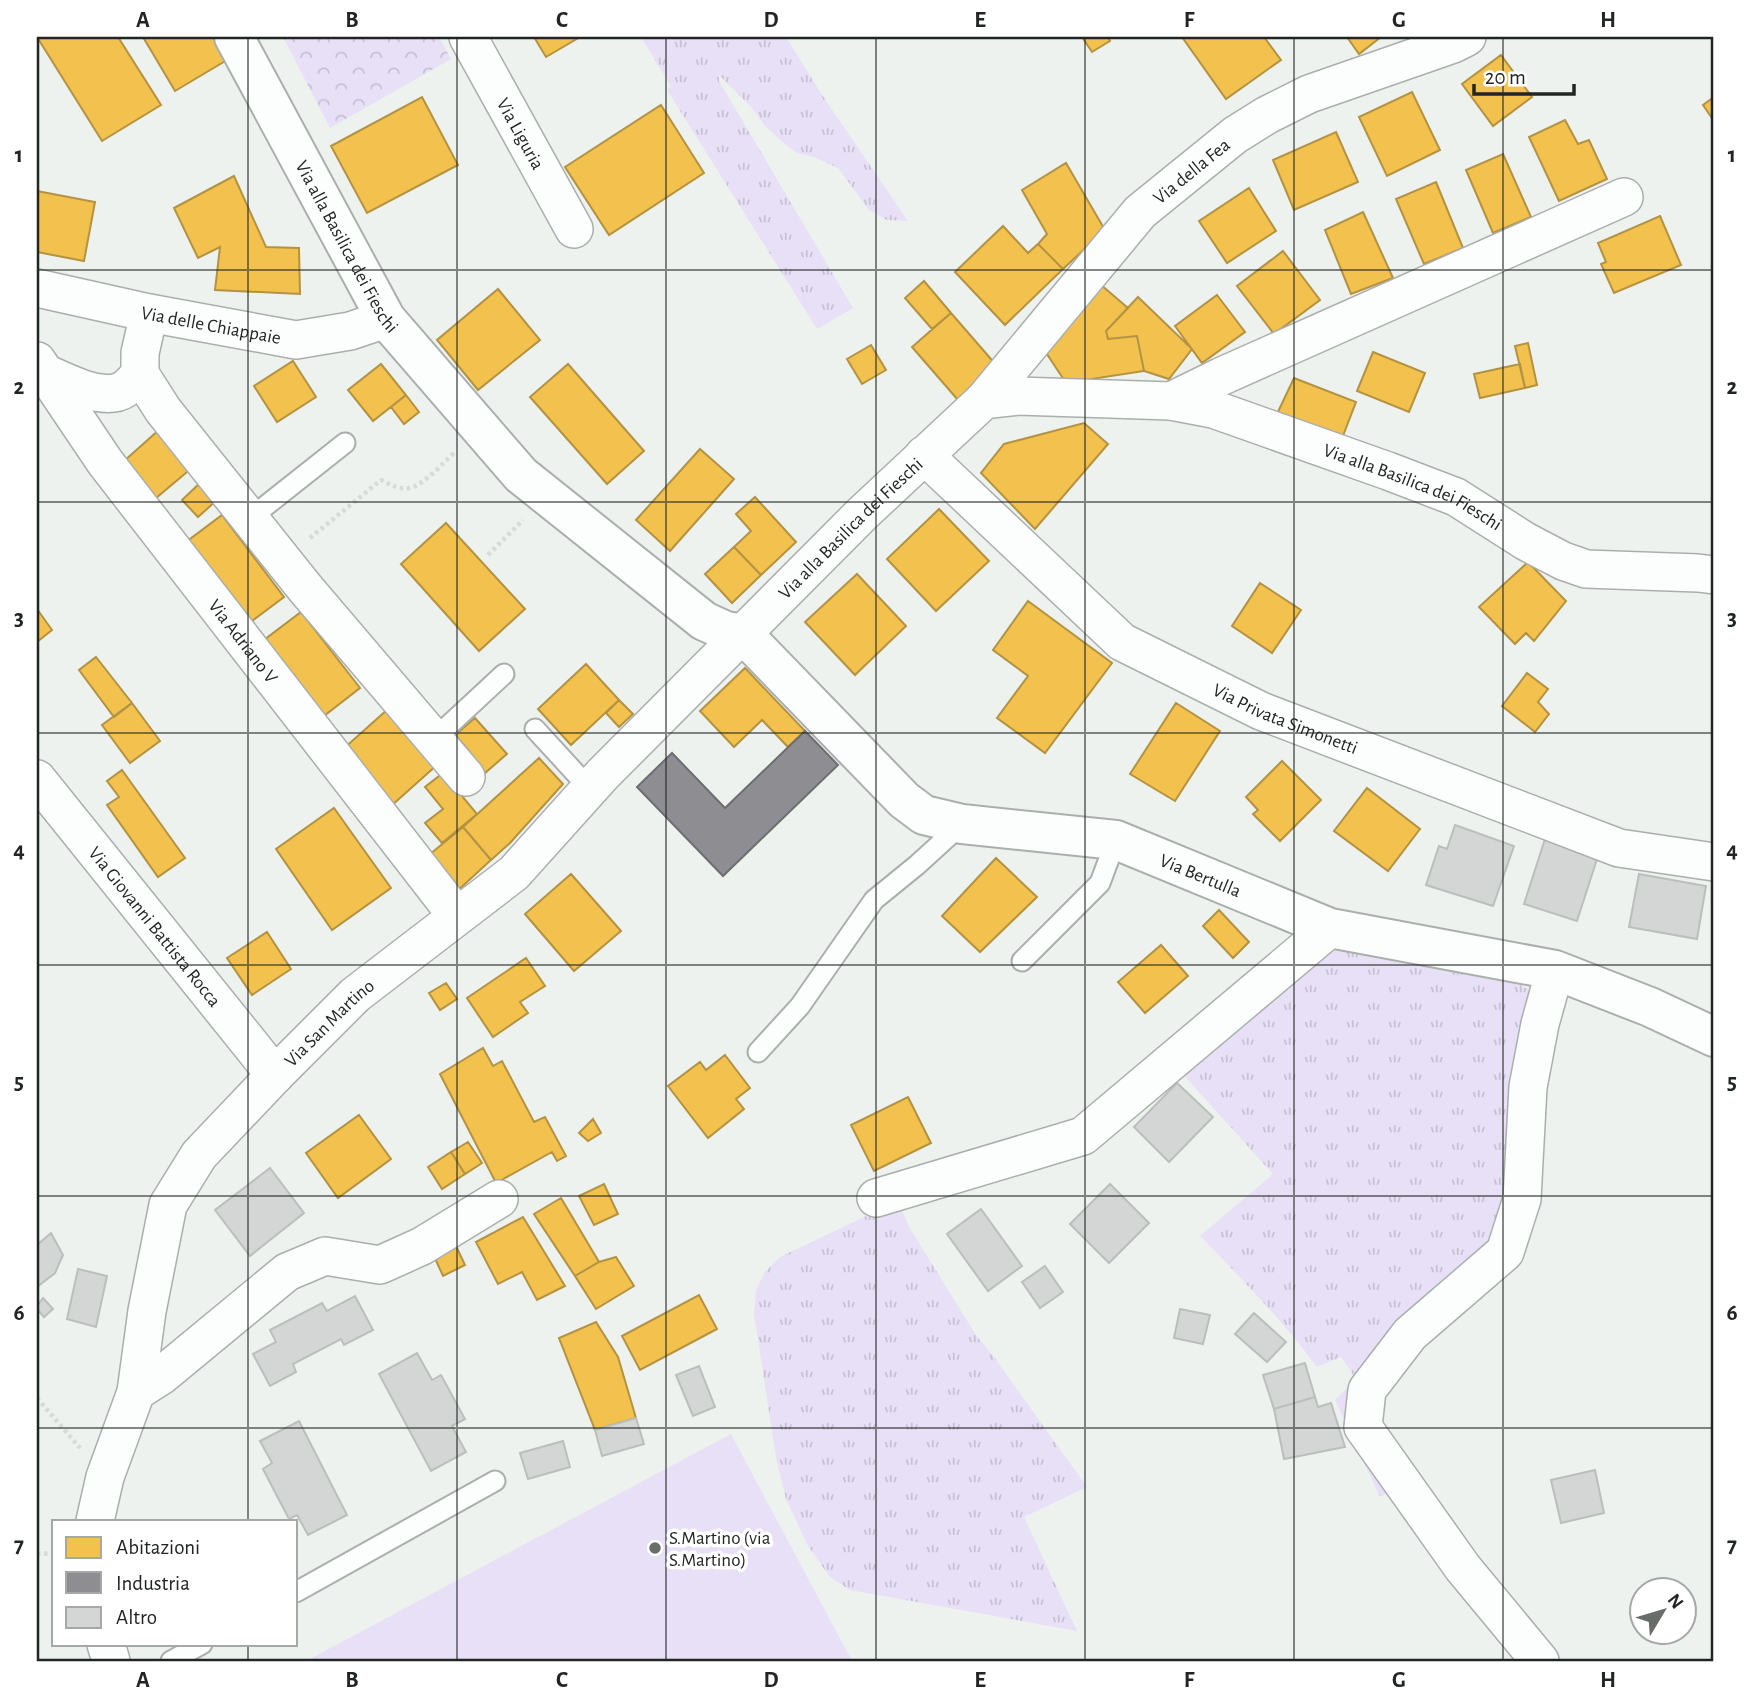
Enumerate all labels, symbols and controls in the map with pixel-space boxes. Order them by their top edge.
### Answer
text: A [136,9,150,32]
text: B [345,9,359,32]
text: C [556,9,568,32]
text: D [763,9,779,32]
text: E [974,9,986,32]
text: F [1184,9,1195,32]
text: G [1392,9,1406,32]
text: H [1600,9,1616,32]
scale bar [1474,52,1574,96]
text: 20 m [1485,67,1526,88]
street label: Via Liguria [493,95,547,173]
street label: Via della Fea [1150,135,1234,208]
text: 1 [15,144,23,167]
text: 1 [1728,144,1736,167]
street label: Via alla Basilica dei Fieschi [291,158,401,337]
street label: Via delle Chiappaie [139,304,282,348]
text: 2 [14,376,25,399]
text: 2 [1727,376,1738,399]
street label: Via alla Basilica dei Fieschi [1321,441,1505,535]
street label: Via alla Basilica dei Fieschi [775,455,927,603]
street label: Via Adriano V [204,596,281,687]
text: 3 [14,607,24,630]
text: 3 [1727,607,1737,630]
street label: Via Privata Simonetti [1209,681,1360,758]
text: 4 [13,839,25,862]
text: 4 [1726,839,1738,862]
street label: Via Giovanni Battista Rocca [84,844,224,1011]
street label: Via Bertulla [1157,851,1244,901]
street label: Via San Martino [281,976,378,1071]
text: 5 [14,1071,24,1094]
text: 5 [1727,1071,1737,1094]
text: 6 [13,1302,25,1325]
text: 6 [1726,1302,1738,1325]
legend [52,1520,298,1646]
place label: S.Martino (via S.Martino) [669,1529,771,1570]
text: 7 [14,1534,24,1557]
text: 7 [1727,1534,1737,1557]
text: Abitazioni [116,1537,200,1558]
marker: S.Martino (via S.Martino) [647,1540,663,1556]
text: Industria [116,1573,190,1594]
north arrow [1628,1576,1698,1646]
text: N [1664,1590,1687,1613]
text: Altro [116,1607,157,1628]
text: A [136,1669,150,1692]
text: B [345,1669,359,1692]
text: C [556,1669,568,1692]
text: D [763,1669,779,1692]
text: E [974,1669,986,1692]
text: F [1184,1669,1195,1692]
text: G [1392,1669,1406,1692]
text: H [1600,1669,1616,1692]

